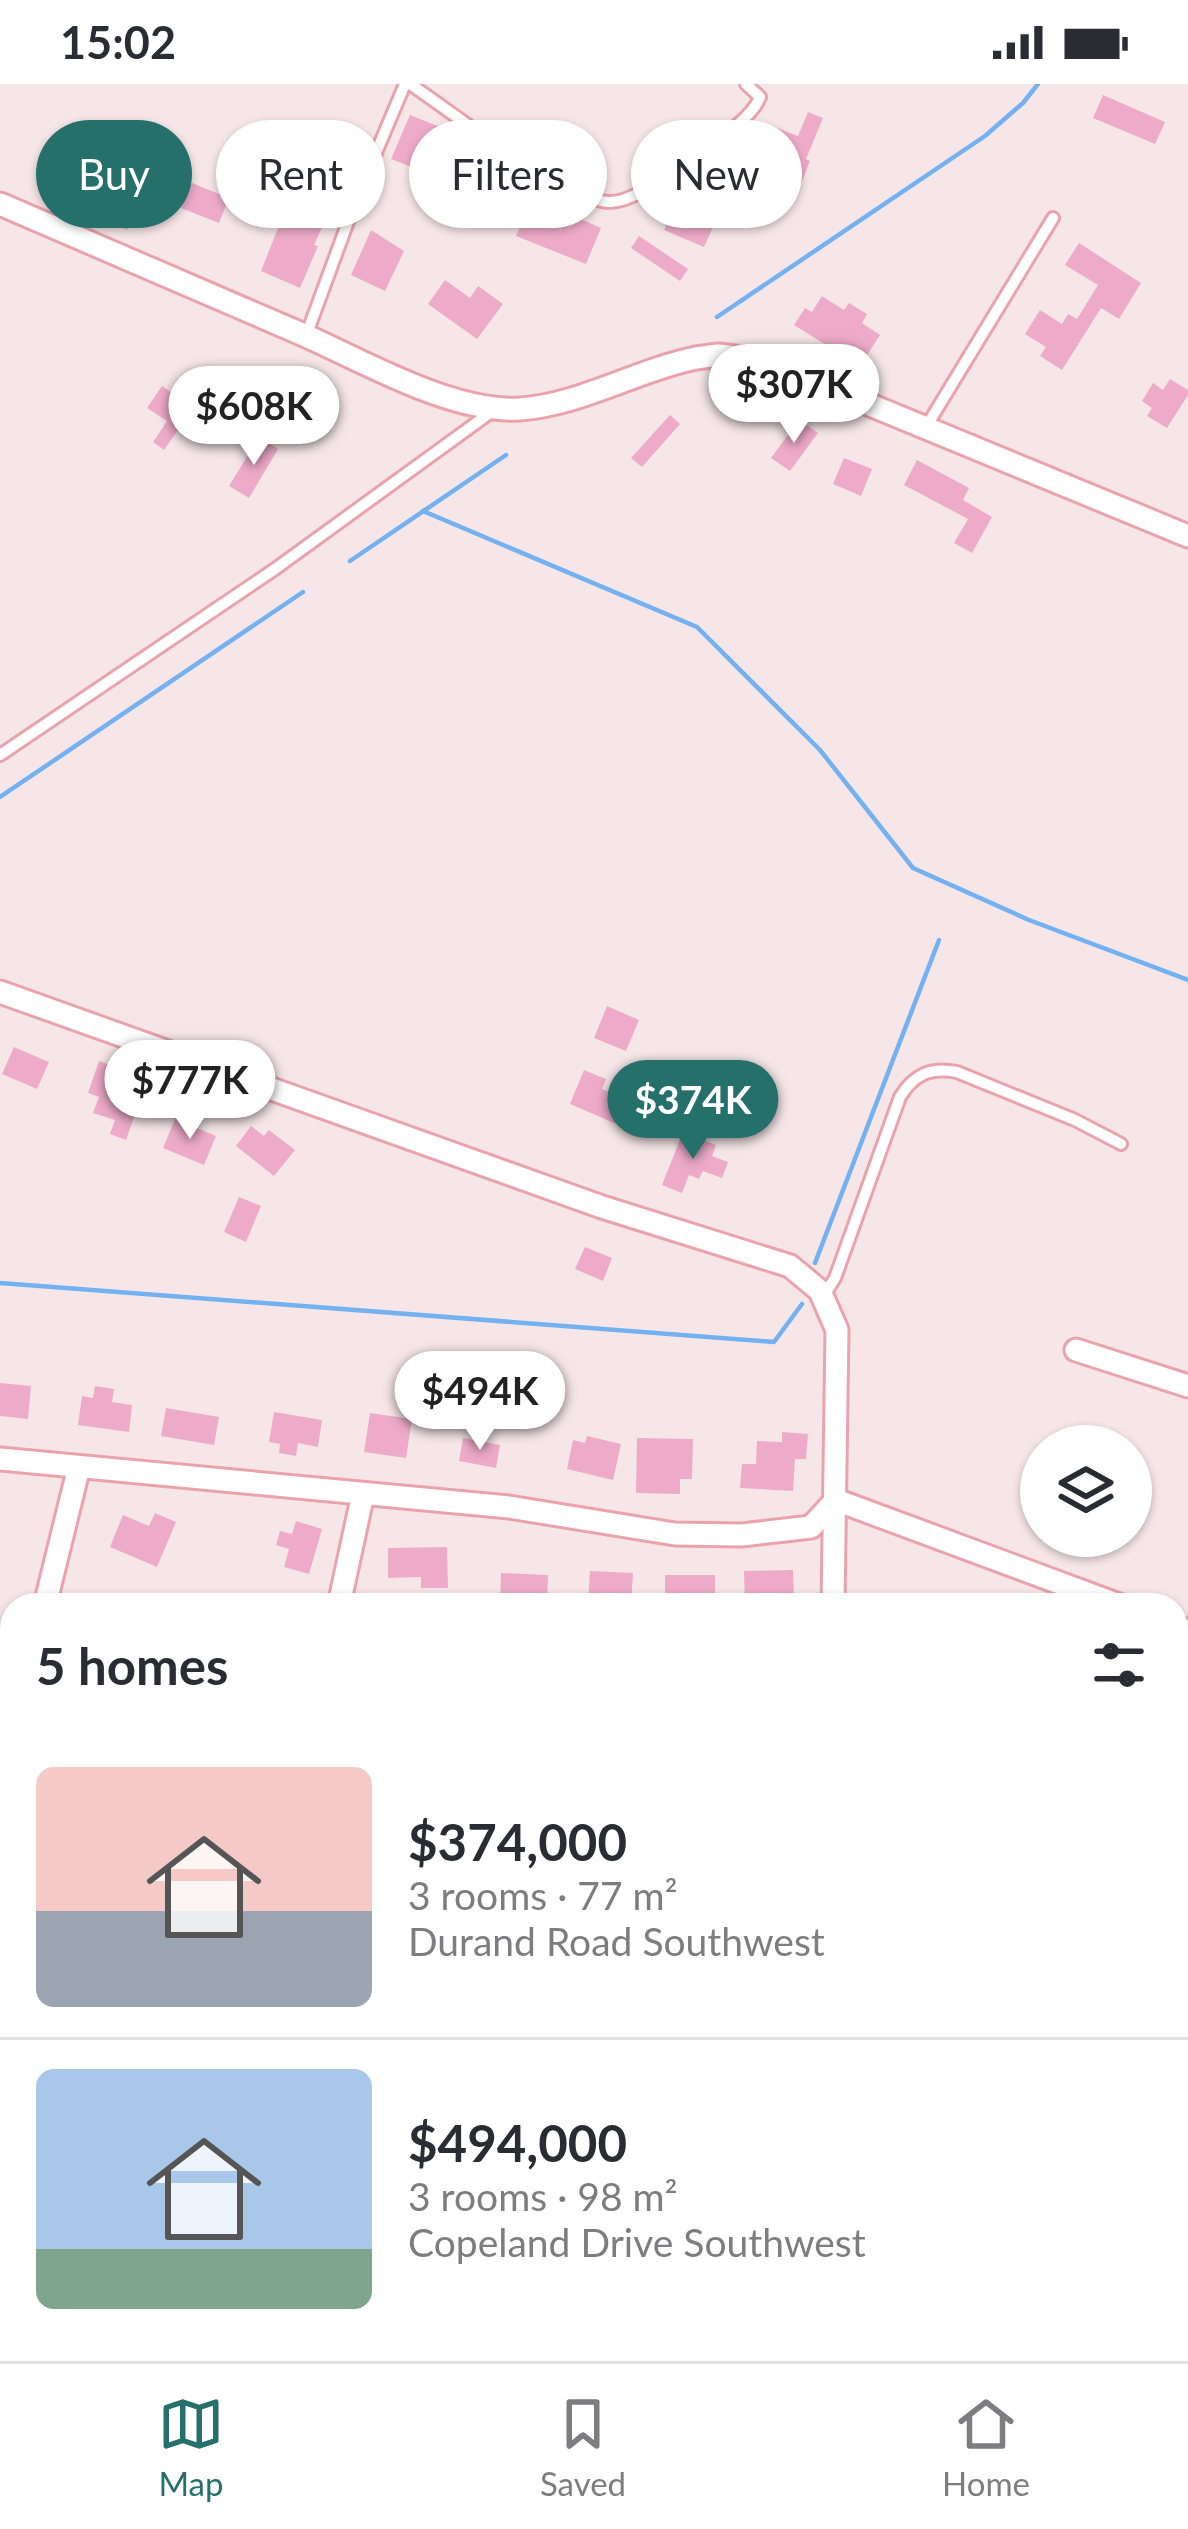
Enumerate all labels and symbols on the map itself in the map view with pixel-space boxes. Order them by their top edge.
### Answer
pin: $307K [710,344,878,446]
pin: $608K [170,366,338,468]
pin: $777K [106,1040,274,1142]
pin: $374K [609,1060,777,1162]
pin: $494K [396,1351,564,1453]

